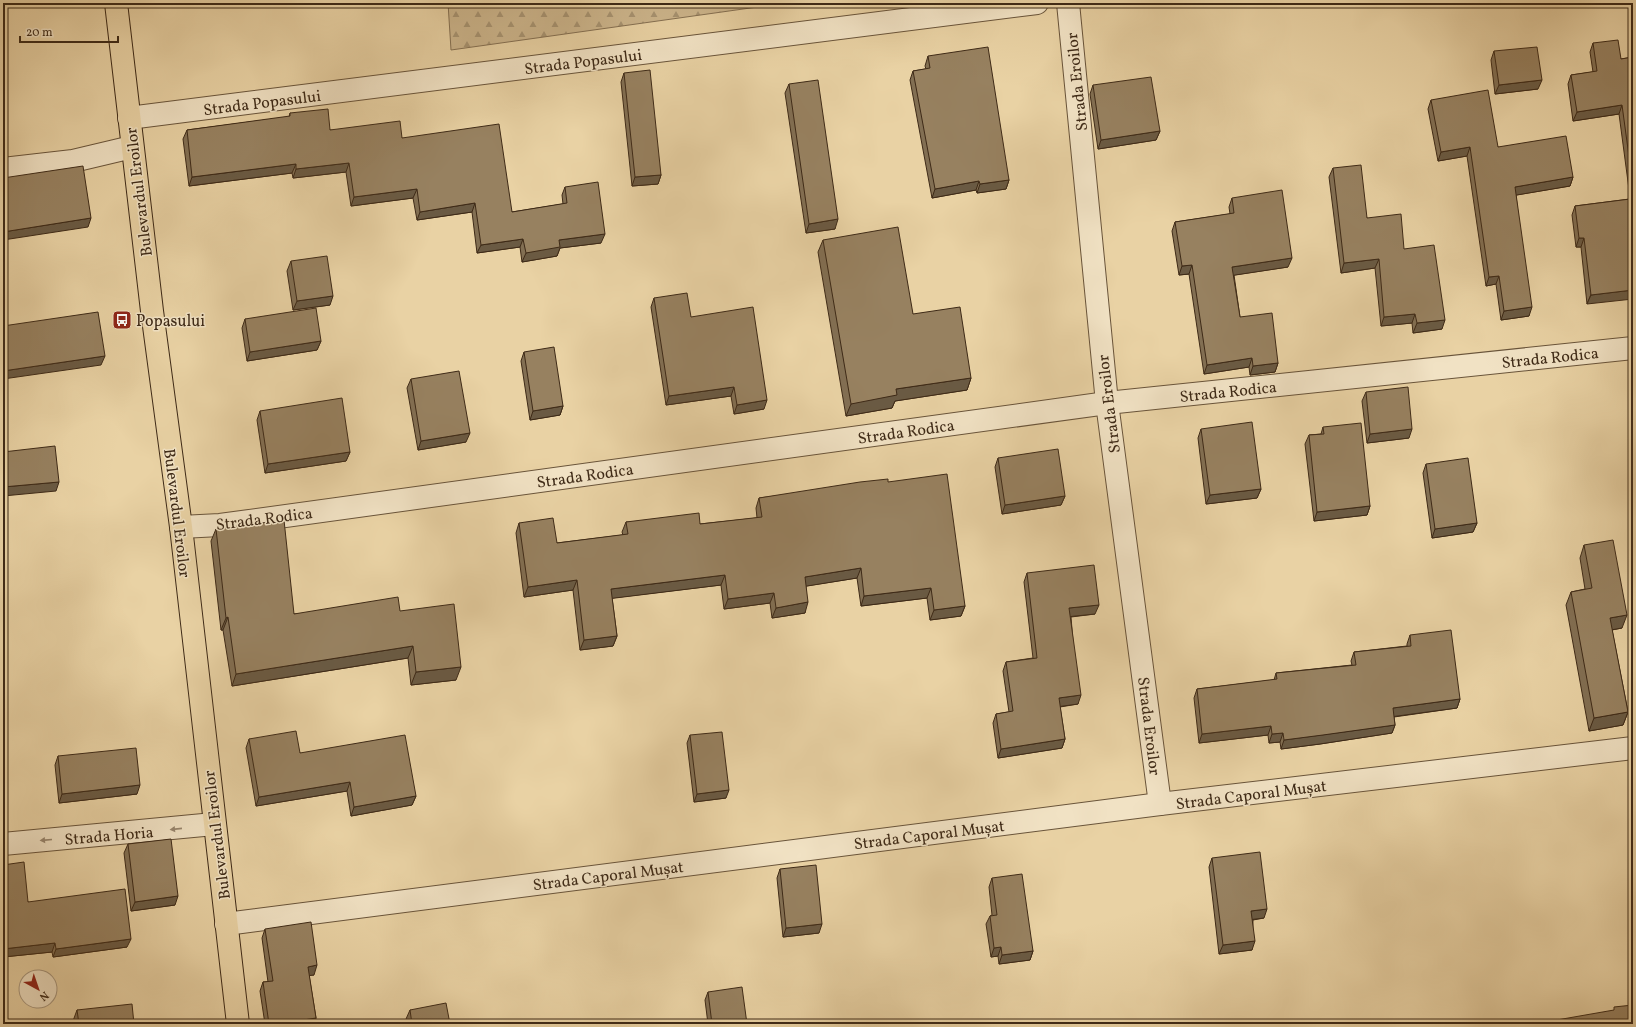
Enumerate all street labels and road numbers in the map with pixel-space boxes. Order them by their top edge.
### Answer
street label: Strada Eroilor [1062,31,1094,132]
street label: Strada Popasului [523,45,644,81]
street label: Strada Popasului [202,86,323,122]
street label: Bulevardul Eroilor [121,126,159,258]
street label: Strada Rodica [1501,343,1600,375]
street label: Strada Eroilor [1093,353,1127,454]
street label: Strada Rodica [1179,377,1278,409]
street label: Strada Rodica [857,415,956,451]
street label: Bulevardul Eroilor [157,447,195,579]
street label: Strada Rodica [536,459,635,495]
street label: Strada Rodica [215,503,314,537]
street label: Strada Eroilor [1131,676,1165,777]
street label: Bulevardul Eroilor [199,769,237,901]
street label: Strada Caporal Mușat [1175,776,1328,816]
street label: Strada Caporal Mușat [853,816,1006,856]
street label: Strada Horia [64,822,155,852]
street label: Strada Caporal Mușat [532,857,685,897]

